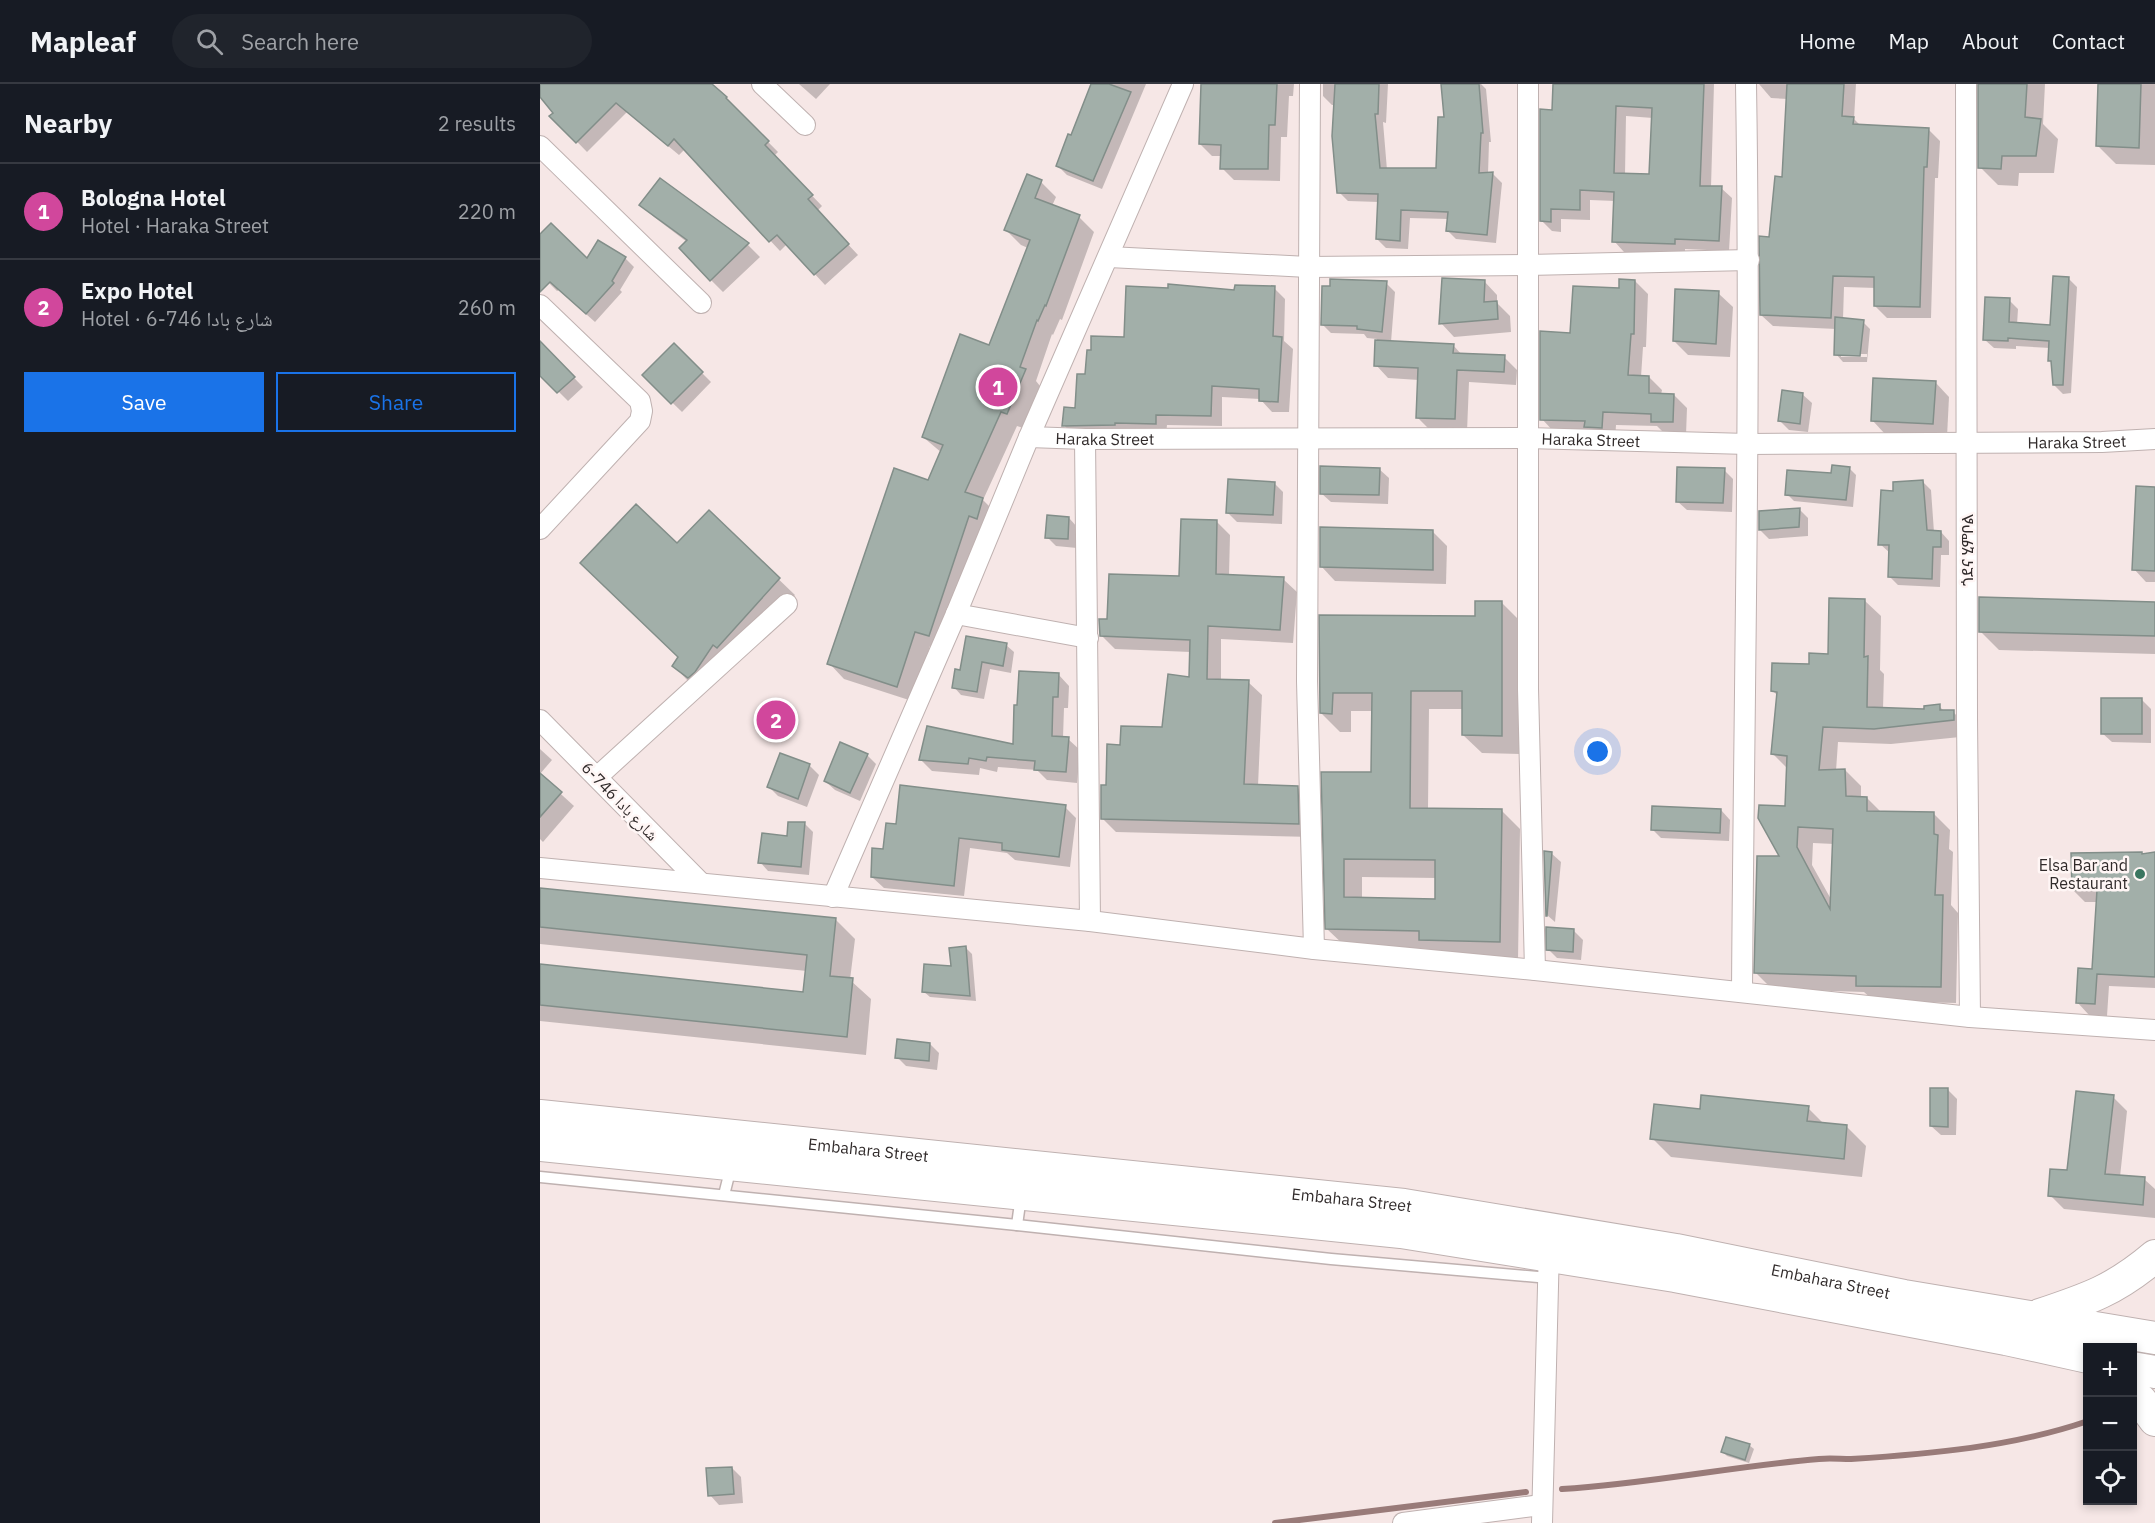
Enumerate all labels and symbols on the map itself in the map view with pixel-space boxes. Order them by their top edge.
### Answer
pin: 1 [978,364,1018,410]
street label: Haraka Street [1055,428,1154,449]
street label: Haraka Street [1541,428,1641,451]
street label: Haraka Street [2027,431,2127,452]
street label: ጎደና ሂምቦል [1957,514,1977,586]
pin: 2 [756,698,796,742]
your location [1583,737,1612,766]
street label: شارع بادا 746-6 [577,757,663,845]
place label: Elsa Bar and Restaurant [2039,855,2128,893]
marker: Elsa Bar and Restaurant [2133,867,2147,881]
street label: Embahara Street [807,1134,929,1166]
street label: Embahara Street [1291,1183,1413,1216]
street label: Embahara Street [1769,1259,1892,1303]

